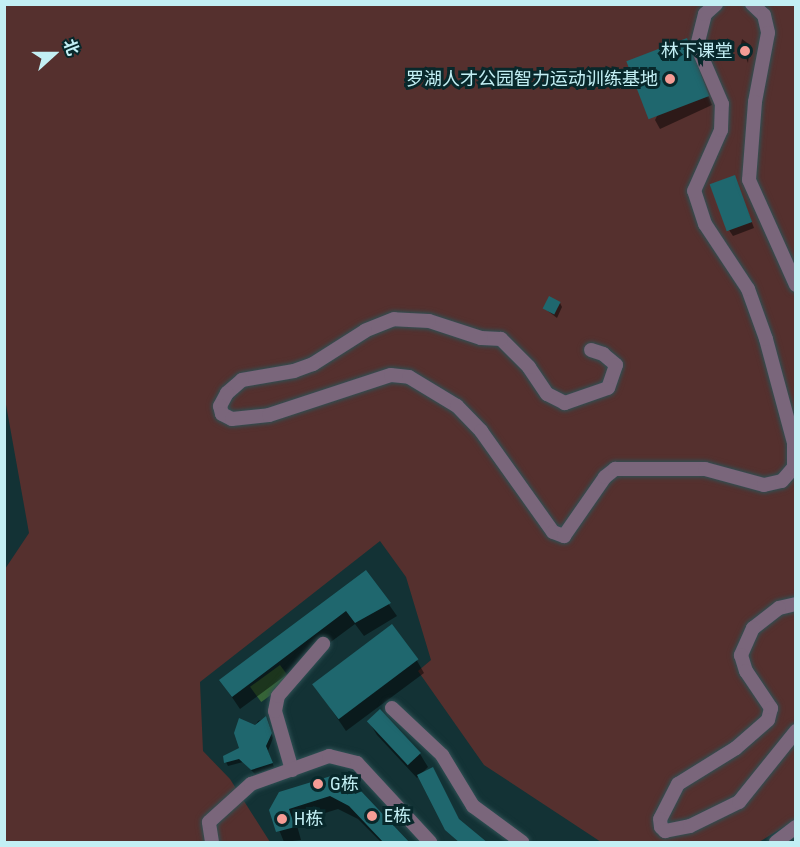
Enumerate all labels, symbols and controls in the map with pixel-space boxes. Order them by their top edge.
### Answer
north arrow [24,24,84,84]
text: 北 [60,36,83,58]
place label: 林下课堂 [661,40,733,62]
marker: 林下课堂 [738,44,752,58]
place label: 罗湖人才公园智力运动训练基地 [406,68,658,90]
marker: 罗湖人才公园智力运动训练基地 [663,72,677,86]
place label: G栋 [330,773,359,795]
marker: G栋 [311,777,325,791]
place label: E栋 [384,805,411,827]
place label: H栋 [294,808,323,830]
marker: E栋 [365,809,379,823]
marker: H栋 [275,812,289,826]

